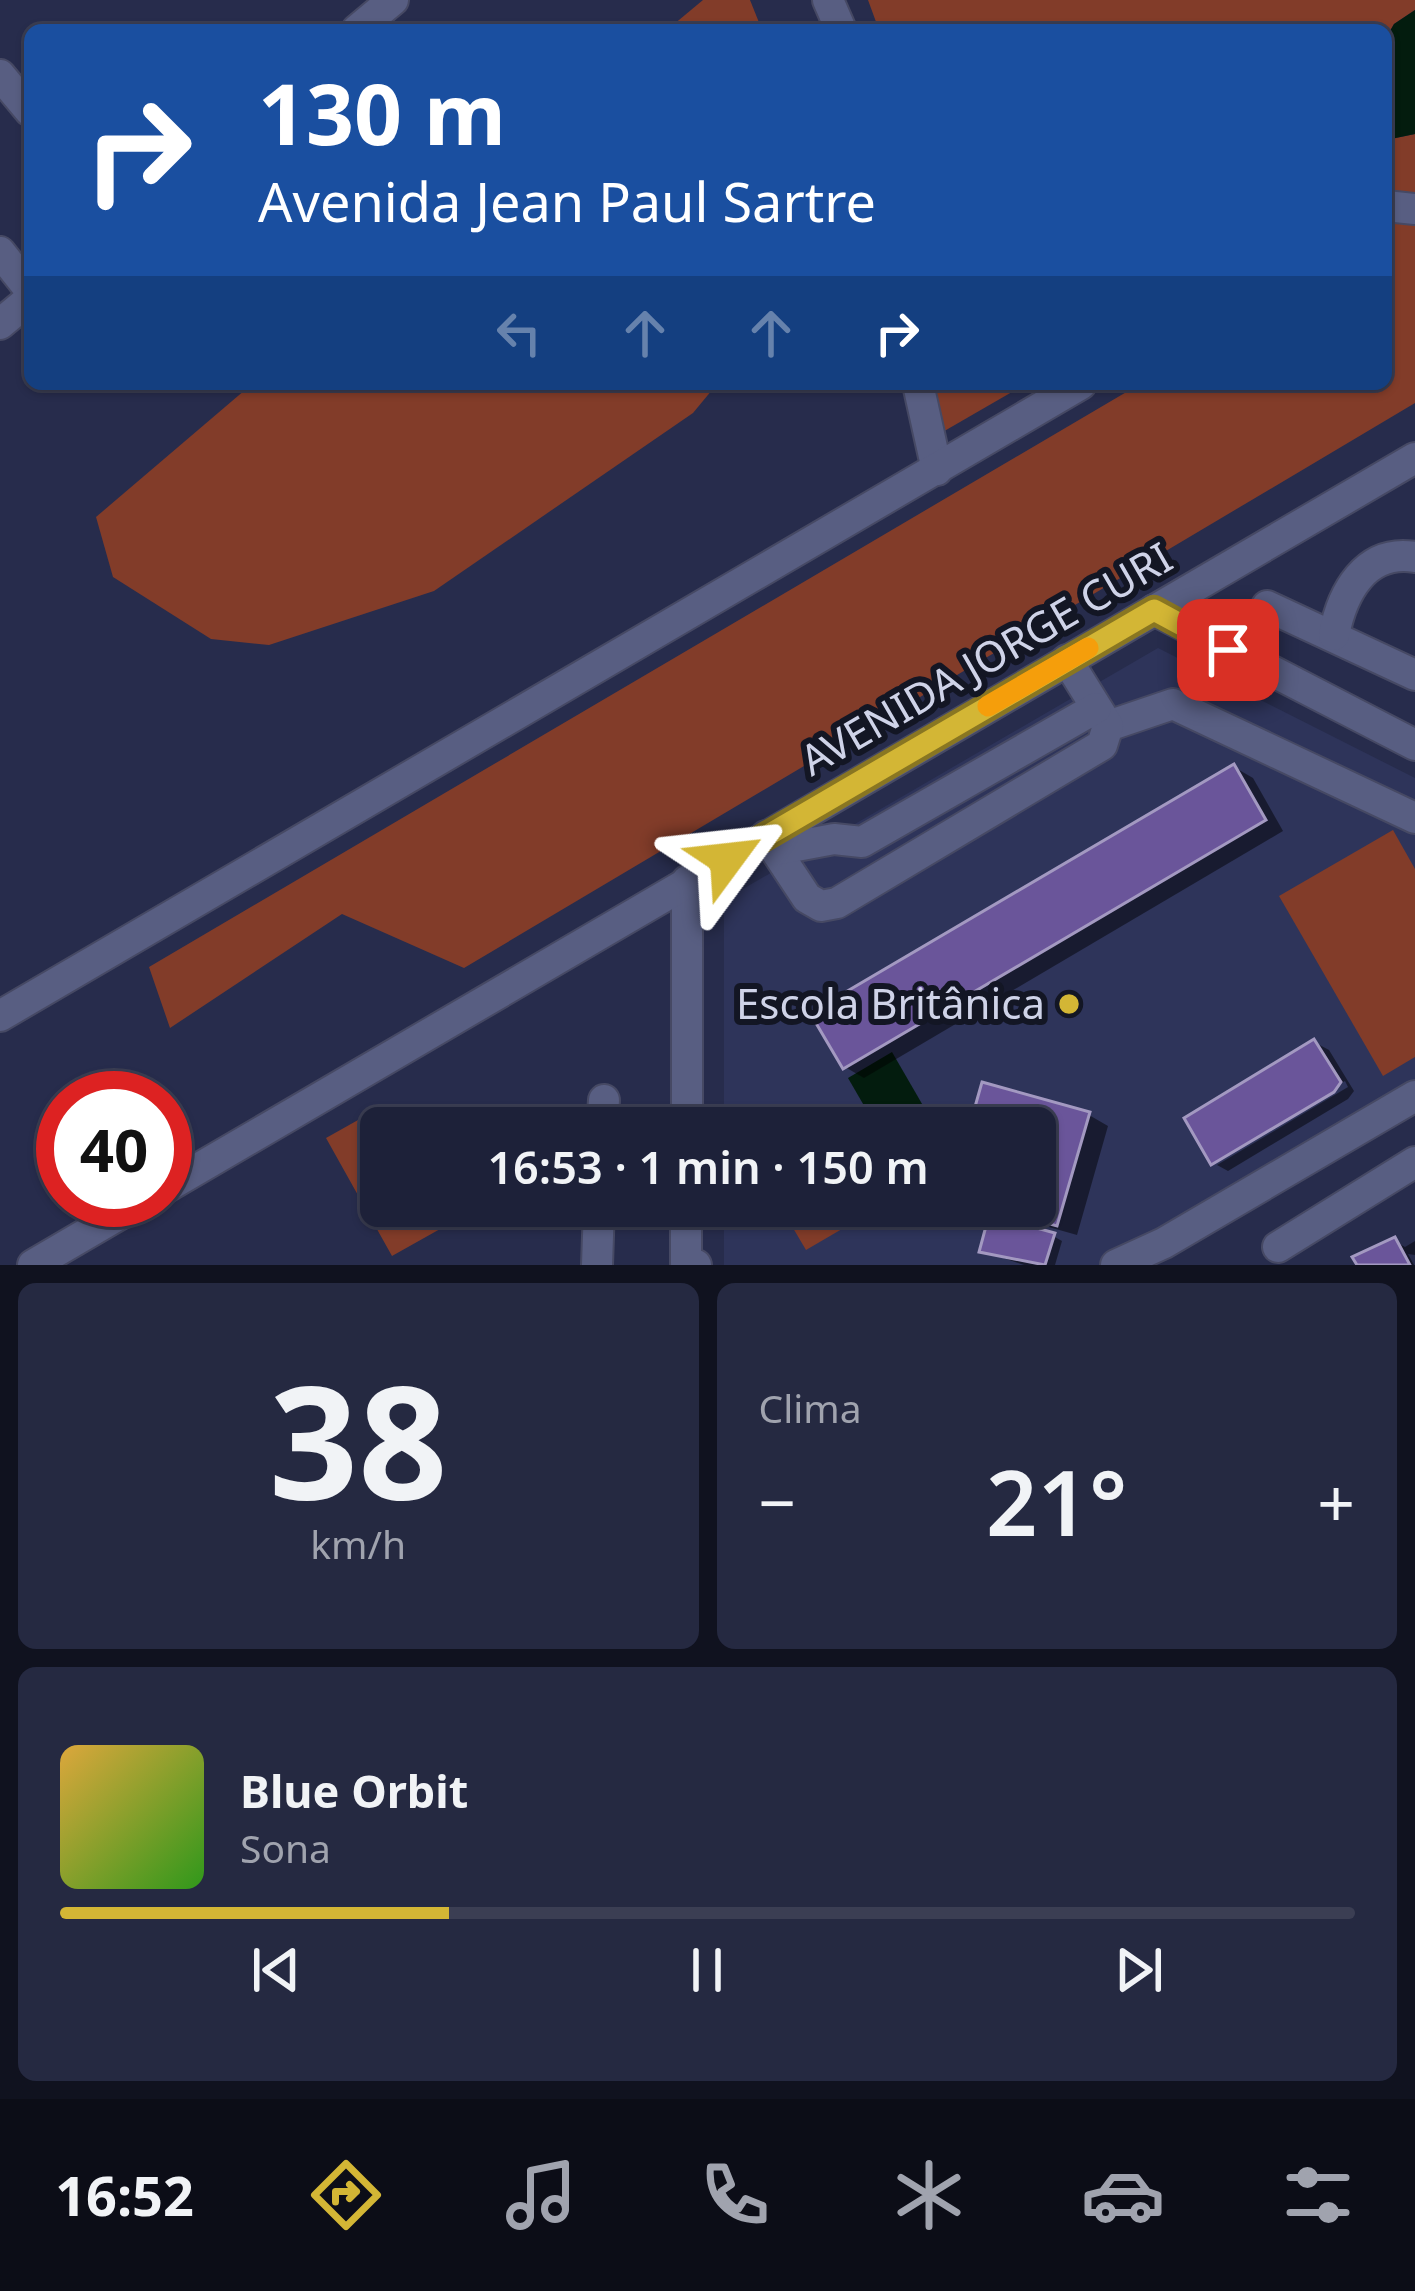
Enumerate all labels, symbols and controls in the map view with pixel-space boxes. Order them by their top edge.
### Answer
text: 130 m [258,55,506,170]
icon: right [60,72,216,228]
text: Avenida Jean Paul Sartre [258,164,876,238]
icon: left [486,300,552,366]
icon: ahead [612,300,678,366]
icon: ahead [738,300,804,366]
icon: right [864,300,930,366]
street label: AVENIDA JORGE CURI [789,528,1181,787]
pin [1177,599,1279,701]
icon: arrive [1195,617,1261,683]
position arrow [664,796,790,922]
place label: Escola Britânica [736,974,1045,1031]
marker: Escola Britânica [1056,991,1082,1017]
speed limit sign: 40 [36,1071,192,1227]
text: 16:53 · 1 min · 150 m [487,1136,929,1197]
text: 38 [269,1332,447,1545]
text: Clima [759,1381,862,1434]
text: 21° [986,1440,1127,1562]
text: − [759,1456,796,1546]
text: + [1317,1456,1355,1546]
text: km/h [310,1517,406,1570]
text: Blue Orbit [240,1760,468,1821]
text: Sona [240,1821,331,1874]
icon: previous [243,1937,309,2003]
icon: pause [674,1937,740,2003]
icon: next [1106,1937,1172,2003]
icon: directions [304,2153,388,2237]
icon: music [499,2153,583,2237]
icon: phone [693,2153,777,2237]
icon: climate [887,2153,971,2237]
icon: car [1081,2153,1165,2237]
icon: filters [1276,2153,1360,2237]
text: 16:52 [55,2158,194,2232]

